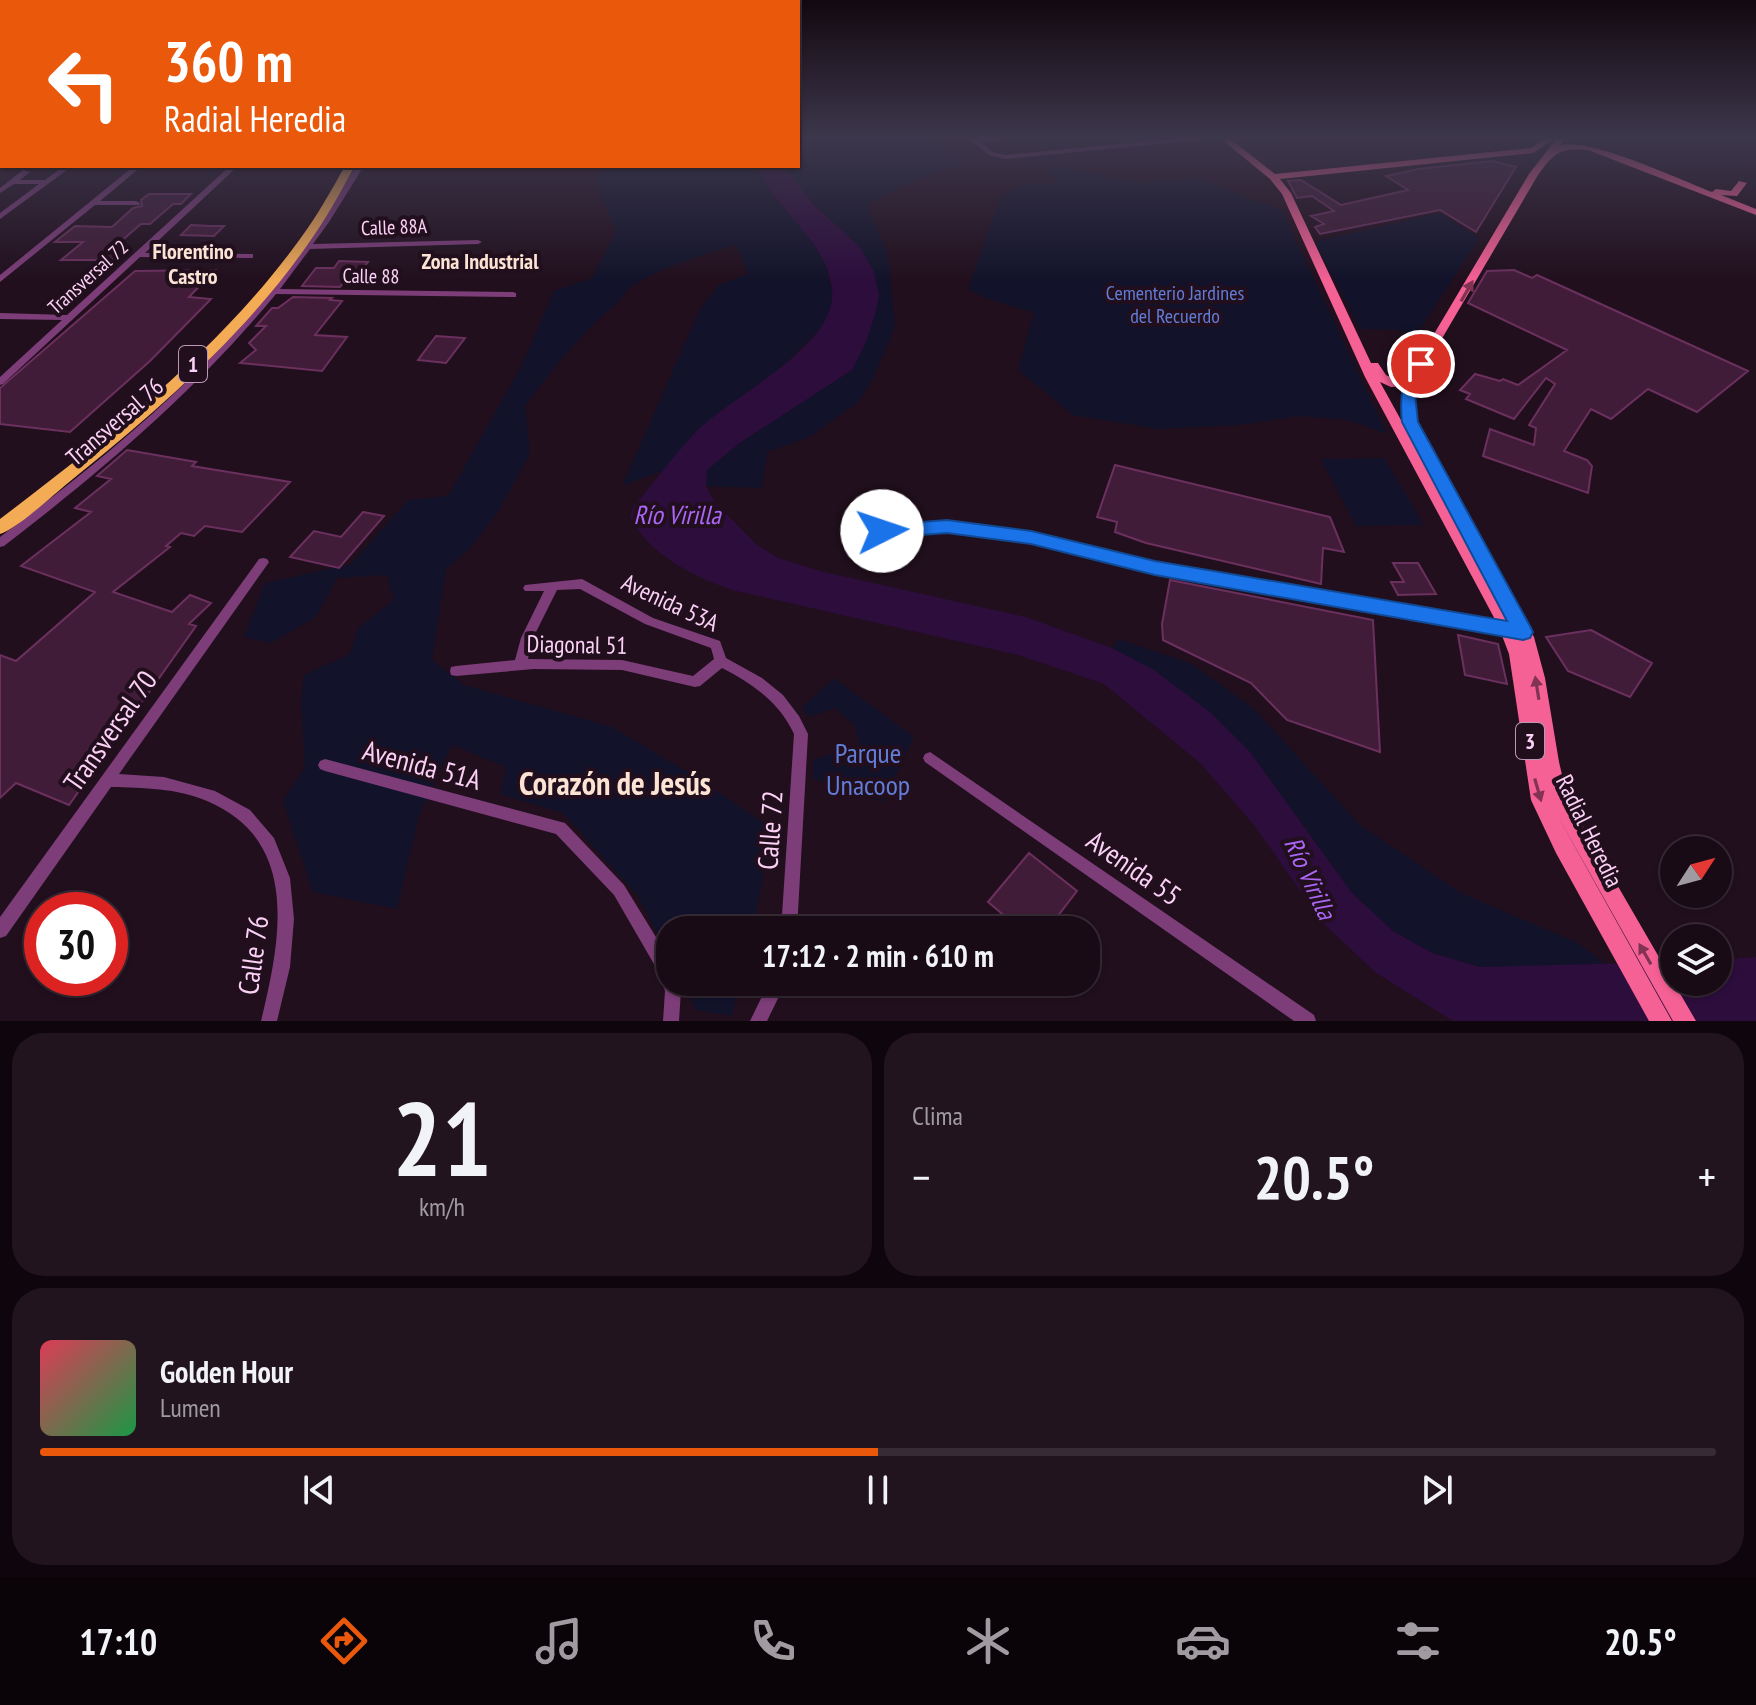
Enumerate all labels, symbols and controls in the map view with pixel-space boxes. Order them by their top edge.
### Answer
text: 360 m [164,25,293,97]
icon: left [32,32,136,136]
text: Radial Heredia [164,95,346,142]
street label: Calle 88A [360,213,428,241]
street label: Transversal 72 [42,234,134,320]
district label: Florentino Castro [152,237,234,290]
district label: Zona Industrial [421,247,539,275]
street label: Calle 88 [342,263,400,289]
park label: Cementerio Jardines del Recuerdo [1106,280,1244,329]
one-way arrow [1459,280,1473,302]
pin [1387,330,1455,398]
icon: arrive [1399,342,1443,386]
road number: 1 [179,346,207,382]
street label: Transversal 76 [59,371,170,472]
position arrow [840,489,924,573]
water label: Río Virilla [633,498,722,531]
street label: Avenida 53A [617,567,724,639]
street label: Diagonal 51 [526,628,628,661]
street label: Transversal 70 [55,663,165,798]
one-way arrow [1531,675,1543,700]
road number: 3 [1516,723,1544,759]
street label: Avenida 51A [359,731,486,798]
park label: Parque Unacoop [826,734,910,803]
district label: Corazón de Jesús [519,762,711,804]
street label: Radial Heredia [1549,769,1630,892]
one-way arrow [1532,778,1545,802]
street label: Calle 72 [748,789,791,871]
street label: Avenida 55 [1080,822,1189,914]
water label: Río Virilla [1277,831,1345,926]
north arrow [1660,836,1732,908]
map controls [1660,836,1732,996]
speed limit sign: 30 [24,892,128,996]
street label: Calle 76 [229,913,276,997]
button: layers [1660,924,1732,996]
text: 17:12 · 2 min · 610 m [762,936,994,975]
one-way arrow [1638,943,1652,965]
text: 21 [392,1070,492,1205]
text: Clima [912,1099,963,1132]
text: 20.5° [1254,1138,1374,1216]
text: − [912,1148,930,1205]
text: + [1698,1148,1716,1205]
text: km/h [419,1190,465,1223]
text: Golden Hour [160,1352,293,1391]
text: Lumen [160,1391,221,1424]
icon: previous [297,1468,341,1512]
icon: pause [856,1468,900,1512]
icon: next [1415,1468,1459,1512]
icon: directions [316,1613,372,1669]
icon: music [531,1613,587,1669]
icon: phone [745,1613,801,1669]
icon: climate [960,1613,1016,1669]
icon: car [1175,1613,1231,1669]
icon: filters [1390,1613,1446,1669]
text: 17:10 [79,1618,157,1665]
text: 20.5° [1604,1618,1677,1665]

